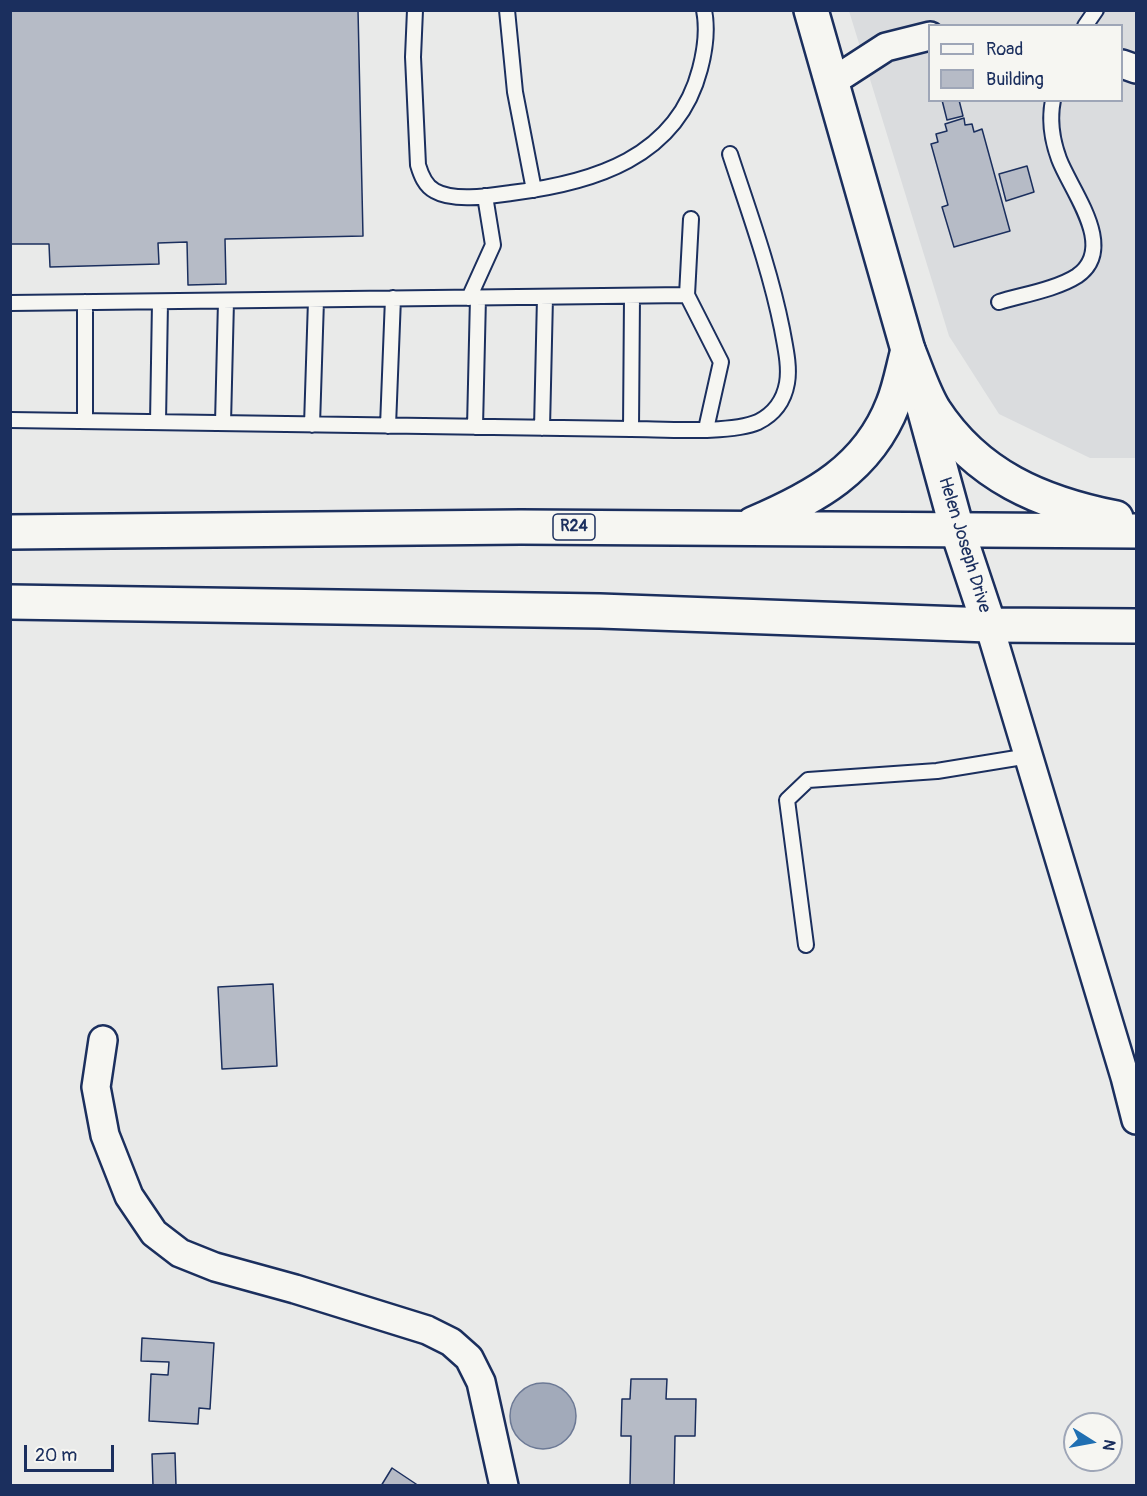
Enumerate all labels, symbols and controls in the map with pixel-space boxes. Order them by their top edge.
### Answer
legend [928,24,1123,102]
text: Road [986,38,1023,61]
text: Building [986,68,1044,91]
street label: Helen Joseph Drive [933,474,995,616]
road number: R24 [553,514,595,540]
north arrow [1063,1412,1123,1472]
scale bar [27,1433,117,1471]
text: N [1098,1438,1120,1452]
text: 20 m [35,1444,77,1467]

